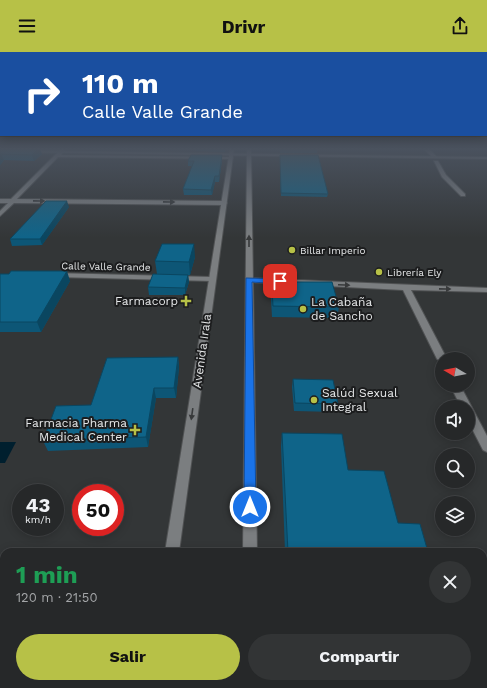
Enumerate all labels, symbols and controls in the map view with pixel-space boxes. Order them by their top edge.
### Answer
icon: menu [16,15,38,37]
icon: share [449,15,471,37]
text: Drivr [222,16,265,37]
text: 110 m [82,67,159,100]
icon: right [16,68,68,120]
text: Calle Valle Grande [82,101,243,122]
one-way arrow [33,198,46,204]
one-way arrow [163,199,176,205]
one-way arrow [246,234,252,247]
marker: Billar Imperio [287,245,297,255]
place label: Billar Imperio [300,245,365,256]
street label: Calle Valle Grande [61,260,151,273]
pin [263,264,297,298]
marker: Librería Ely [374,267,384,277]
place label: Librería Ely [387,267,442,278]
icon: arrive [269,270,291,292]
one-way arrow [338,282,351,288]
one-way arrow [439,286,452,292]
place label: Farmacorp [115,294,178,308]
place label: La Cabaña de Sancho [311,295,373,323]
marker: Farmacorp [181,296,191,306]
marker: La Cabaña de Sancho [298,304,308,314]
street label: Avenida Irala [190,313,214,389]
north arrow [435,352,475,392]
map controls [435,352,475,536]
place label: Salúd Sexual Integral [322,386,398,414]
marker: Salúd Sexual Integral [309,395,319,405]
button: sound [435,400,475,440]
one-way arrow [189,408,195,420]
place label: Farmacia Pharma Medical Center [25,416,127,444]
marker: Farmacia Pharma Medical Center [130,425,140,435]
button: search [435,448,475,488]
speed limit sign: 50 [72,484,124,536]
position arrow [229,486,271,528]
text: 43 [26,493,50,517]
button: layers [435,496,475,536]
text: km/h [25,514,51,525]
text: 1 min [16,561,78,589]
button: close [429,561,471,603]
text: 120 m · 21:50 [16,590,98,605]
button: Salir [16,634,240,680]
button: Compartir [248,634,471,680]

